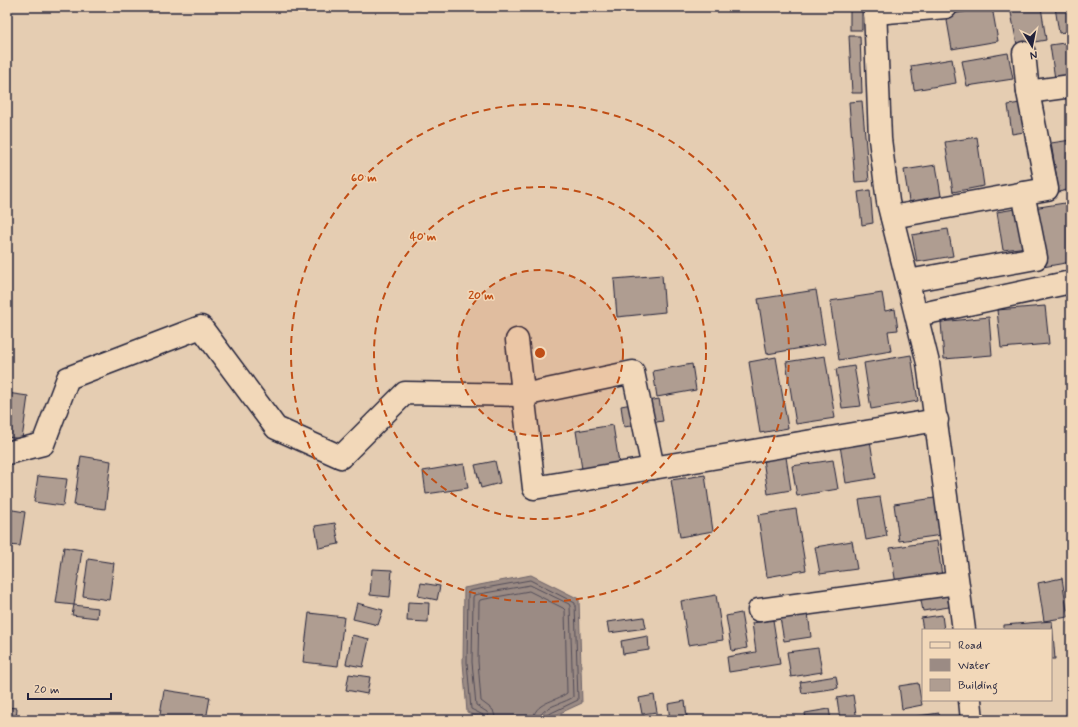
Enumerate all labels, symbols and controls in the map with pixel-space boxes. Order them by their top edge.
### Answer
north arrow [1012,26,1052,66]
text: N [1029,47,1038,62]
text: 60 m [351,170,377,186]
text: 40 m [410,229,437,245]
text: 20 m [468,288,494,304]
centre of rings [533,346,547,360]
legend [922,629,1052,701]
text: Road [958,638,982,654]
text: Water [958,658,990,674]
scale bar [28,675,111,701]
text: Building [958,678,998,695]
text: 20 m [34,682,60,698]

